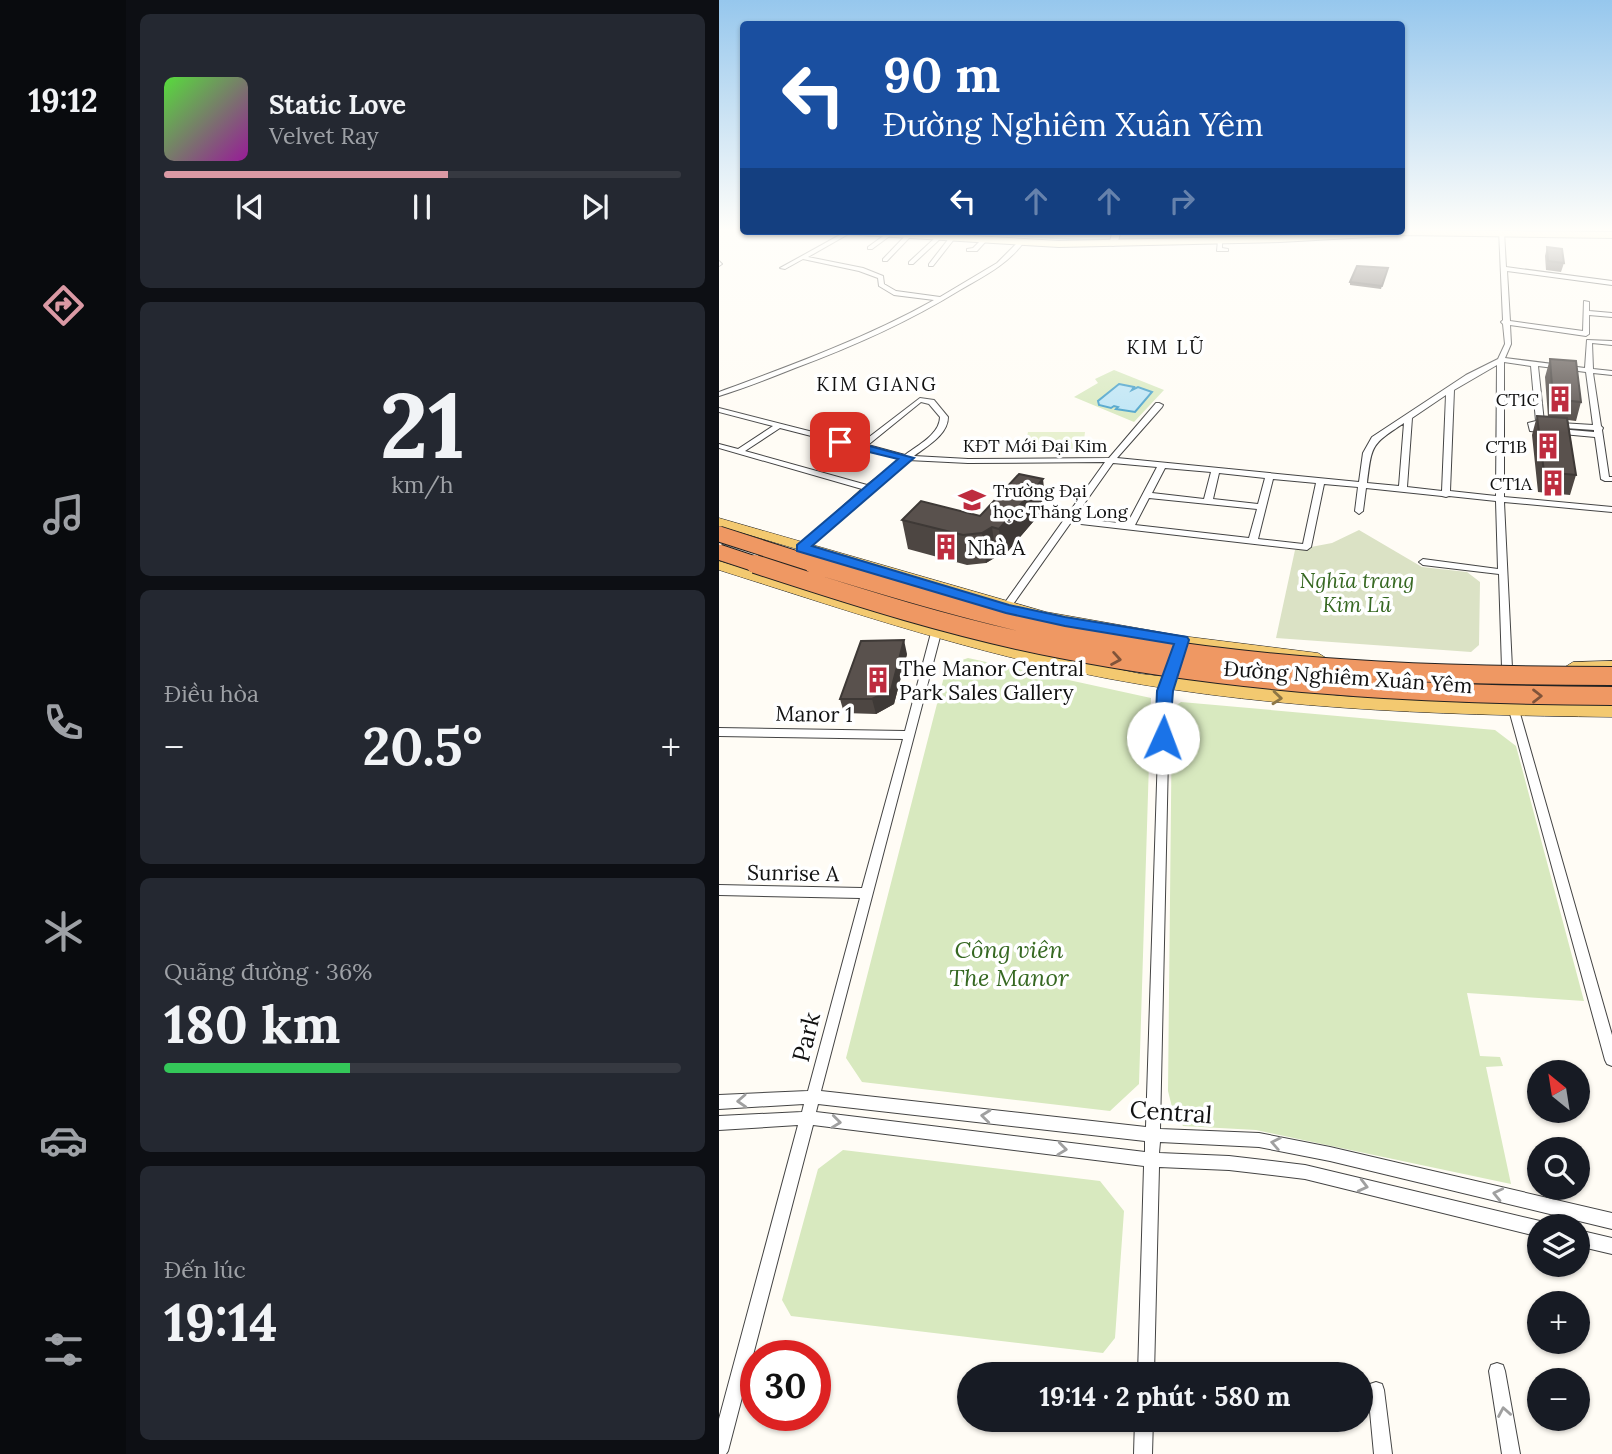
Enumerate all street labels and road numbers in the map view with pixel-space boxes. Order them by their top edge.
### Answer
street label: KĐT Mới Đại Kim [963,434,1107,457]
street label: Đường Nghiêm Xuân Yêm [1222,655,1474,699]
street label: Manor 1 [775,700,853,728]
street label: Sunrise A [747,859,840,887]
street label: Park [785,1009,827,1065]
street label: Central [1129,1094,1213,1130]

